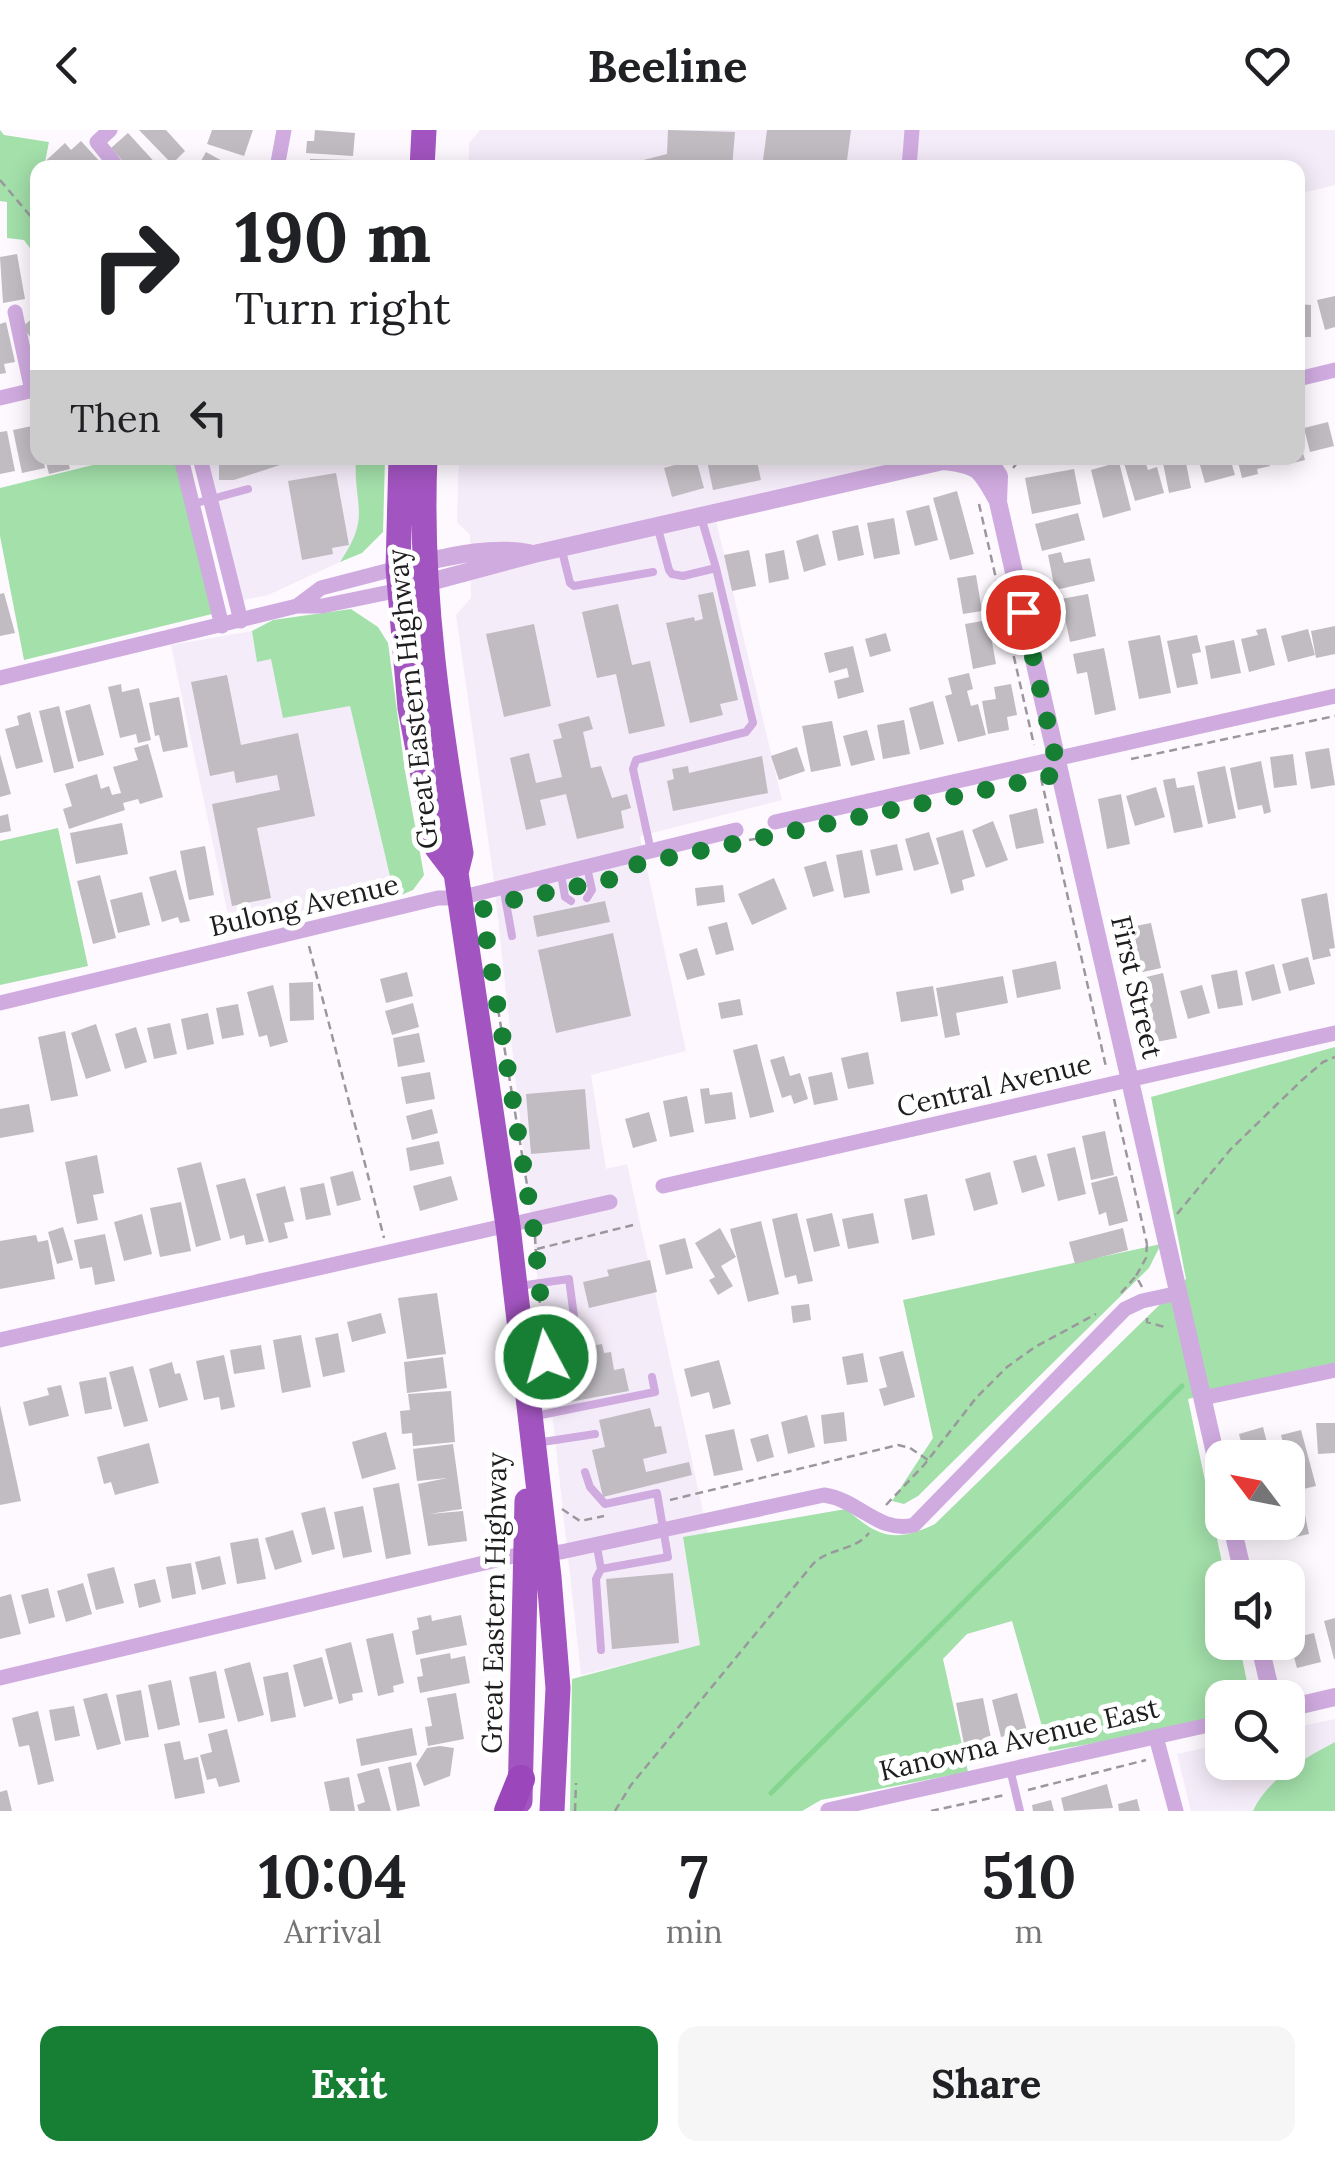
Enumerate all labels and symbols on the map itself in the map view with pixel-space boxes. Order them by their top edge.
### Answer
street label: Great Eastern Highway [378,547,446,851]
pin [981,570,1066,655]
street label: Bulong Avenue [206,866,402,944]
street label: First Street [1103,912,1171,1062]
street label: Central Avenue [893,1045,1095,1125]
position arrow [494,1305,598,1409]
north arrow [1205,1440,1305,1540]
street label: Great Eastern Highway [473,1452,515,1754]
street label: Kanowna Avenue East [876,1689,1163,1789]

